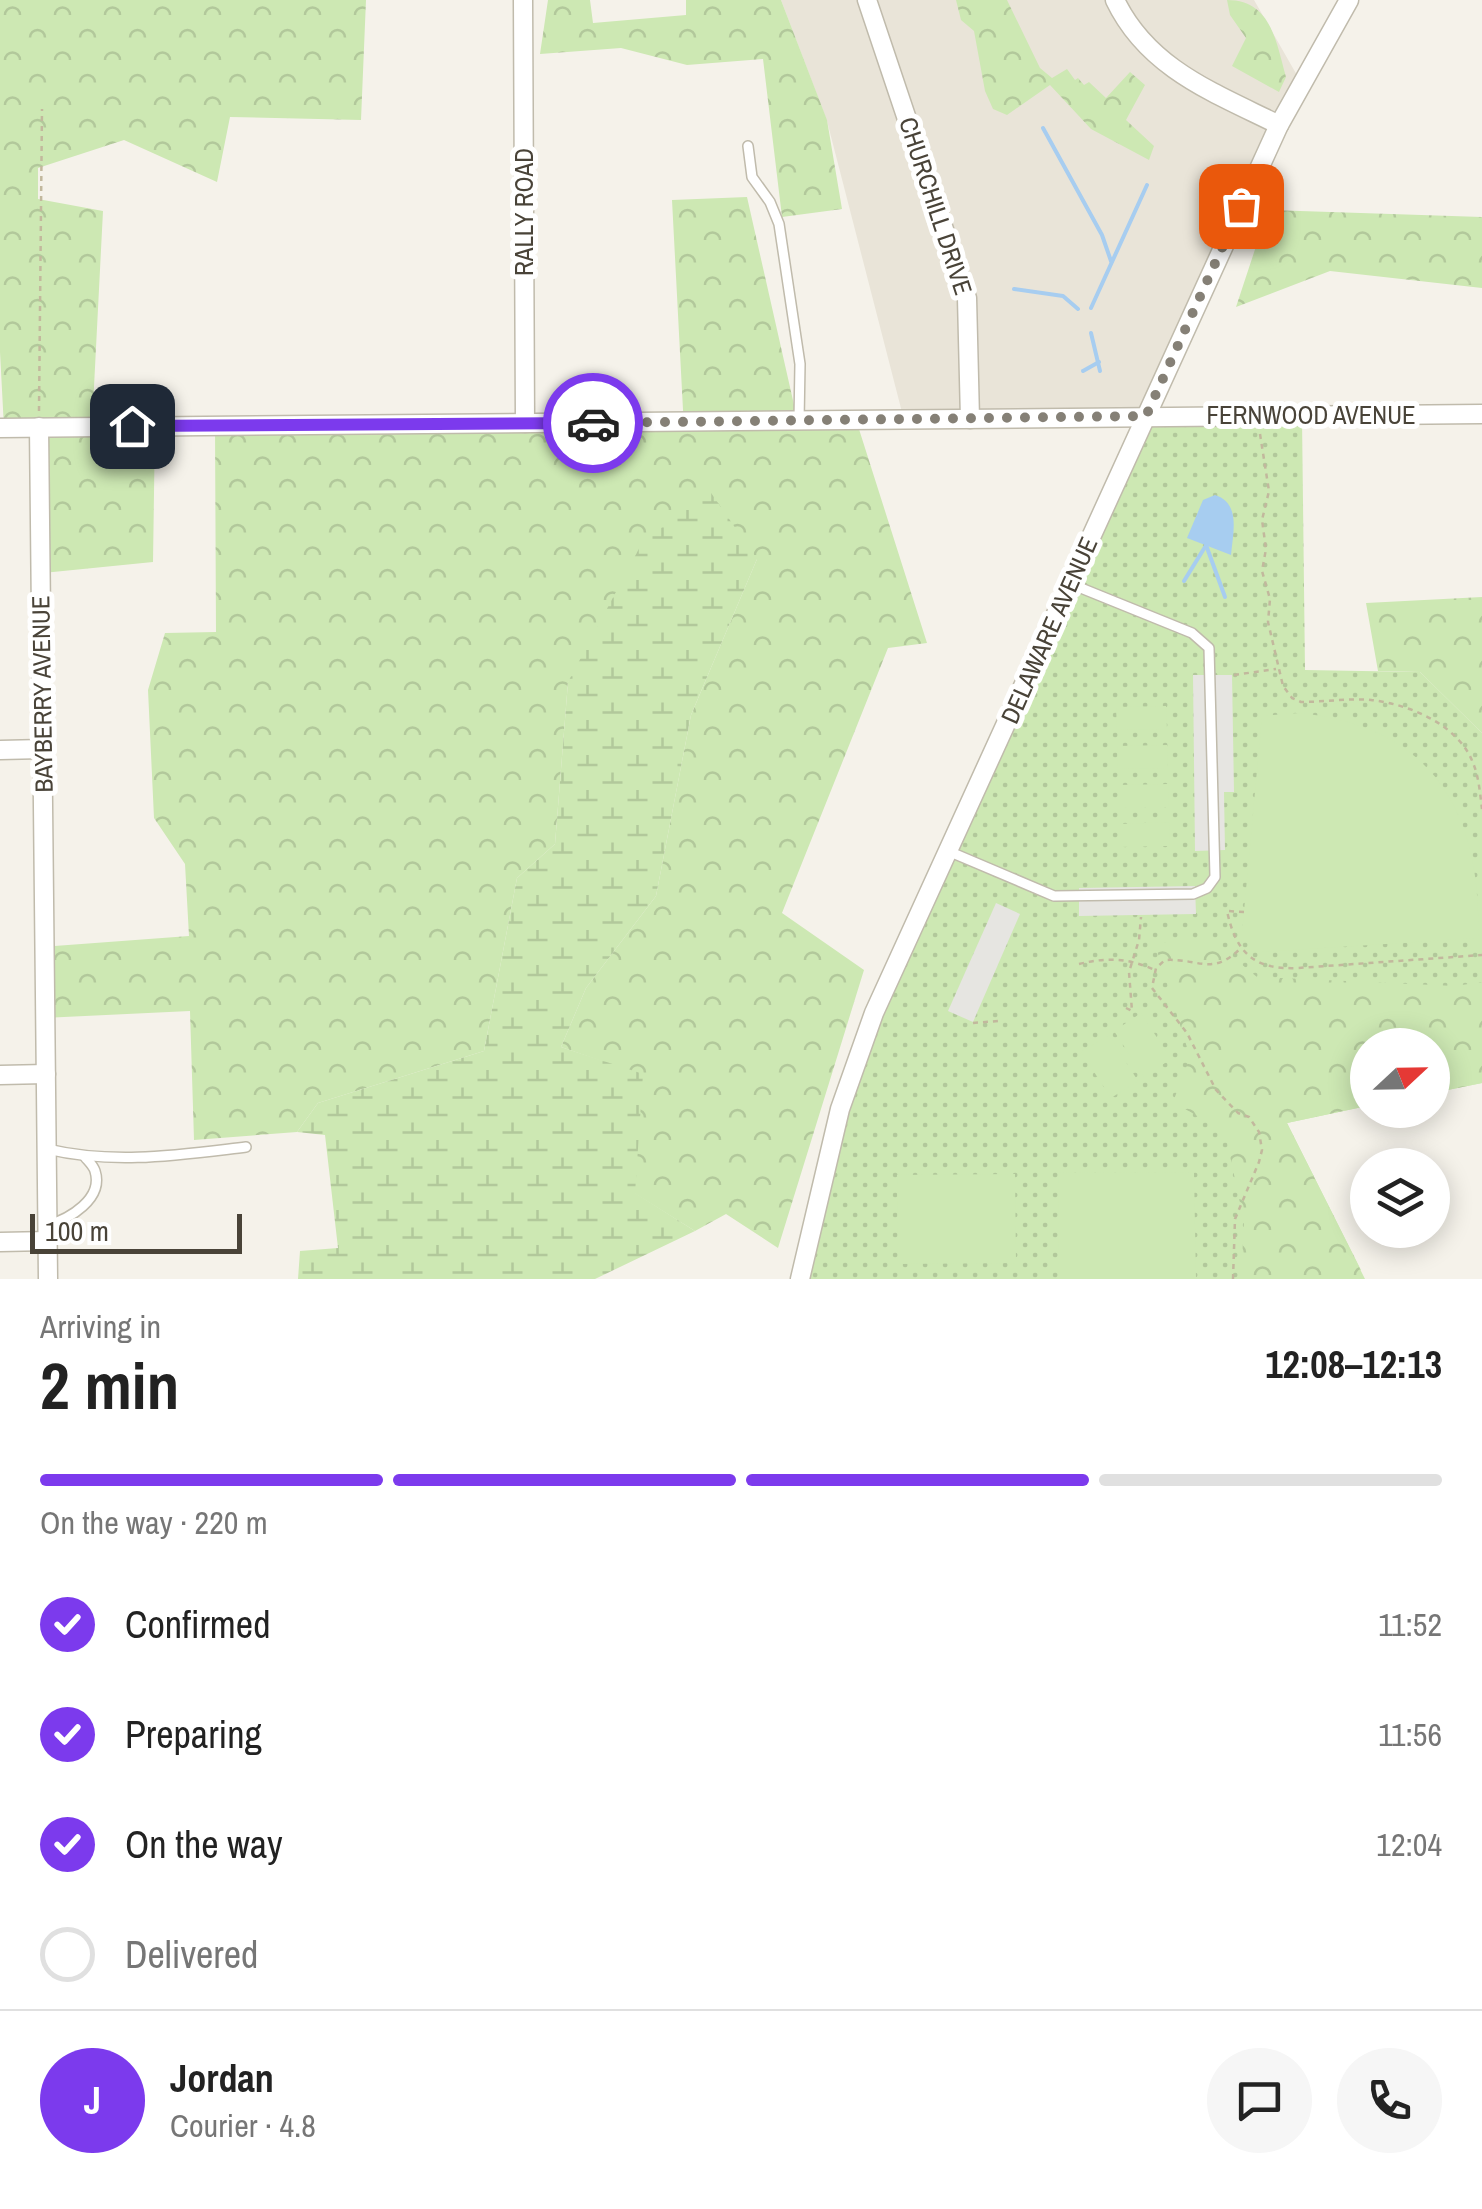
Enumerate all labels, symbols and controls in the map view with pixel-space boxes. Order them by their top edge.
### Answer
street label: CHURCHILL DRIVE [891,113,981,299]
street label: RALLY ROAD [507,148,541,276]
pin [1199,164,1284,249]
icon: bag [1214,179,1269,234]
courier [543,373,643,473]
pin [90,384,175,469]
icon: car [566,396,621,451]
street label: FERNWOOD AVENUE [1206,398,1416,432]
icon: home [105,399,160,454]
street label: DELAWARE AVENUE [993,531,1105,729]
street label: BAYBERRY AVENUE [23,595,61,793]
north arrow [1350,1028,1450,1128]
map controls [1350,1028,1450,1248]
button: layers [1350,1148,1450,1248]
scale bar [30,1209,242,1254]
text: 100 m [45,1212,109,1250]
text: Arriving in [40,1305,161,1348]
text: 12:08–12:13 [1265,1339,1442,1390]
text: 2 min [40,1342,179,1429]
text: On the way · 220 m [40,1501,268,1544]
icon: check [40,1597,95,1652]
text: Confirmed [125,1599,270,1650]
text: 11:52 [1378,1603,1442,1646]
icon: check [40,1707,95,1762]
text: Preparing [125,1709,262,1760]
text: 11:56 [1378,1713,1442,1756]
icon: check [40,1817,95,1872]
text: On the way [125,1819,283,1870]
text: 12:04 [1376,1823,1442,1866]
text: Delivered [125,1929,258,1980]
button: chat [1207,2048,1312,2153]
button: phone [1337,2048,1442,2153]
text: Jordan [170,2053,274,2104]
text: J [84,2075,101,2126]
text: Courier · 4.8 [170,2104,316,2147]

